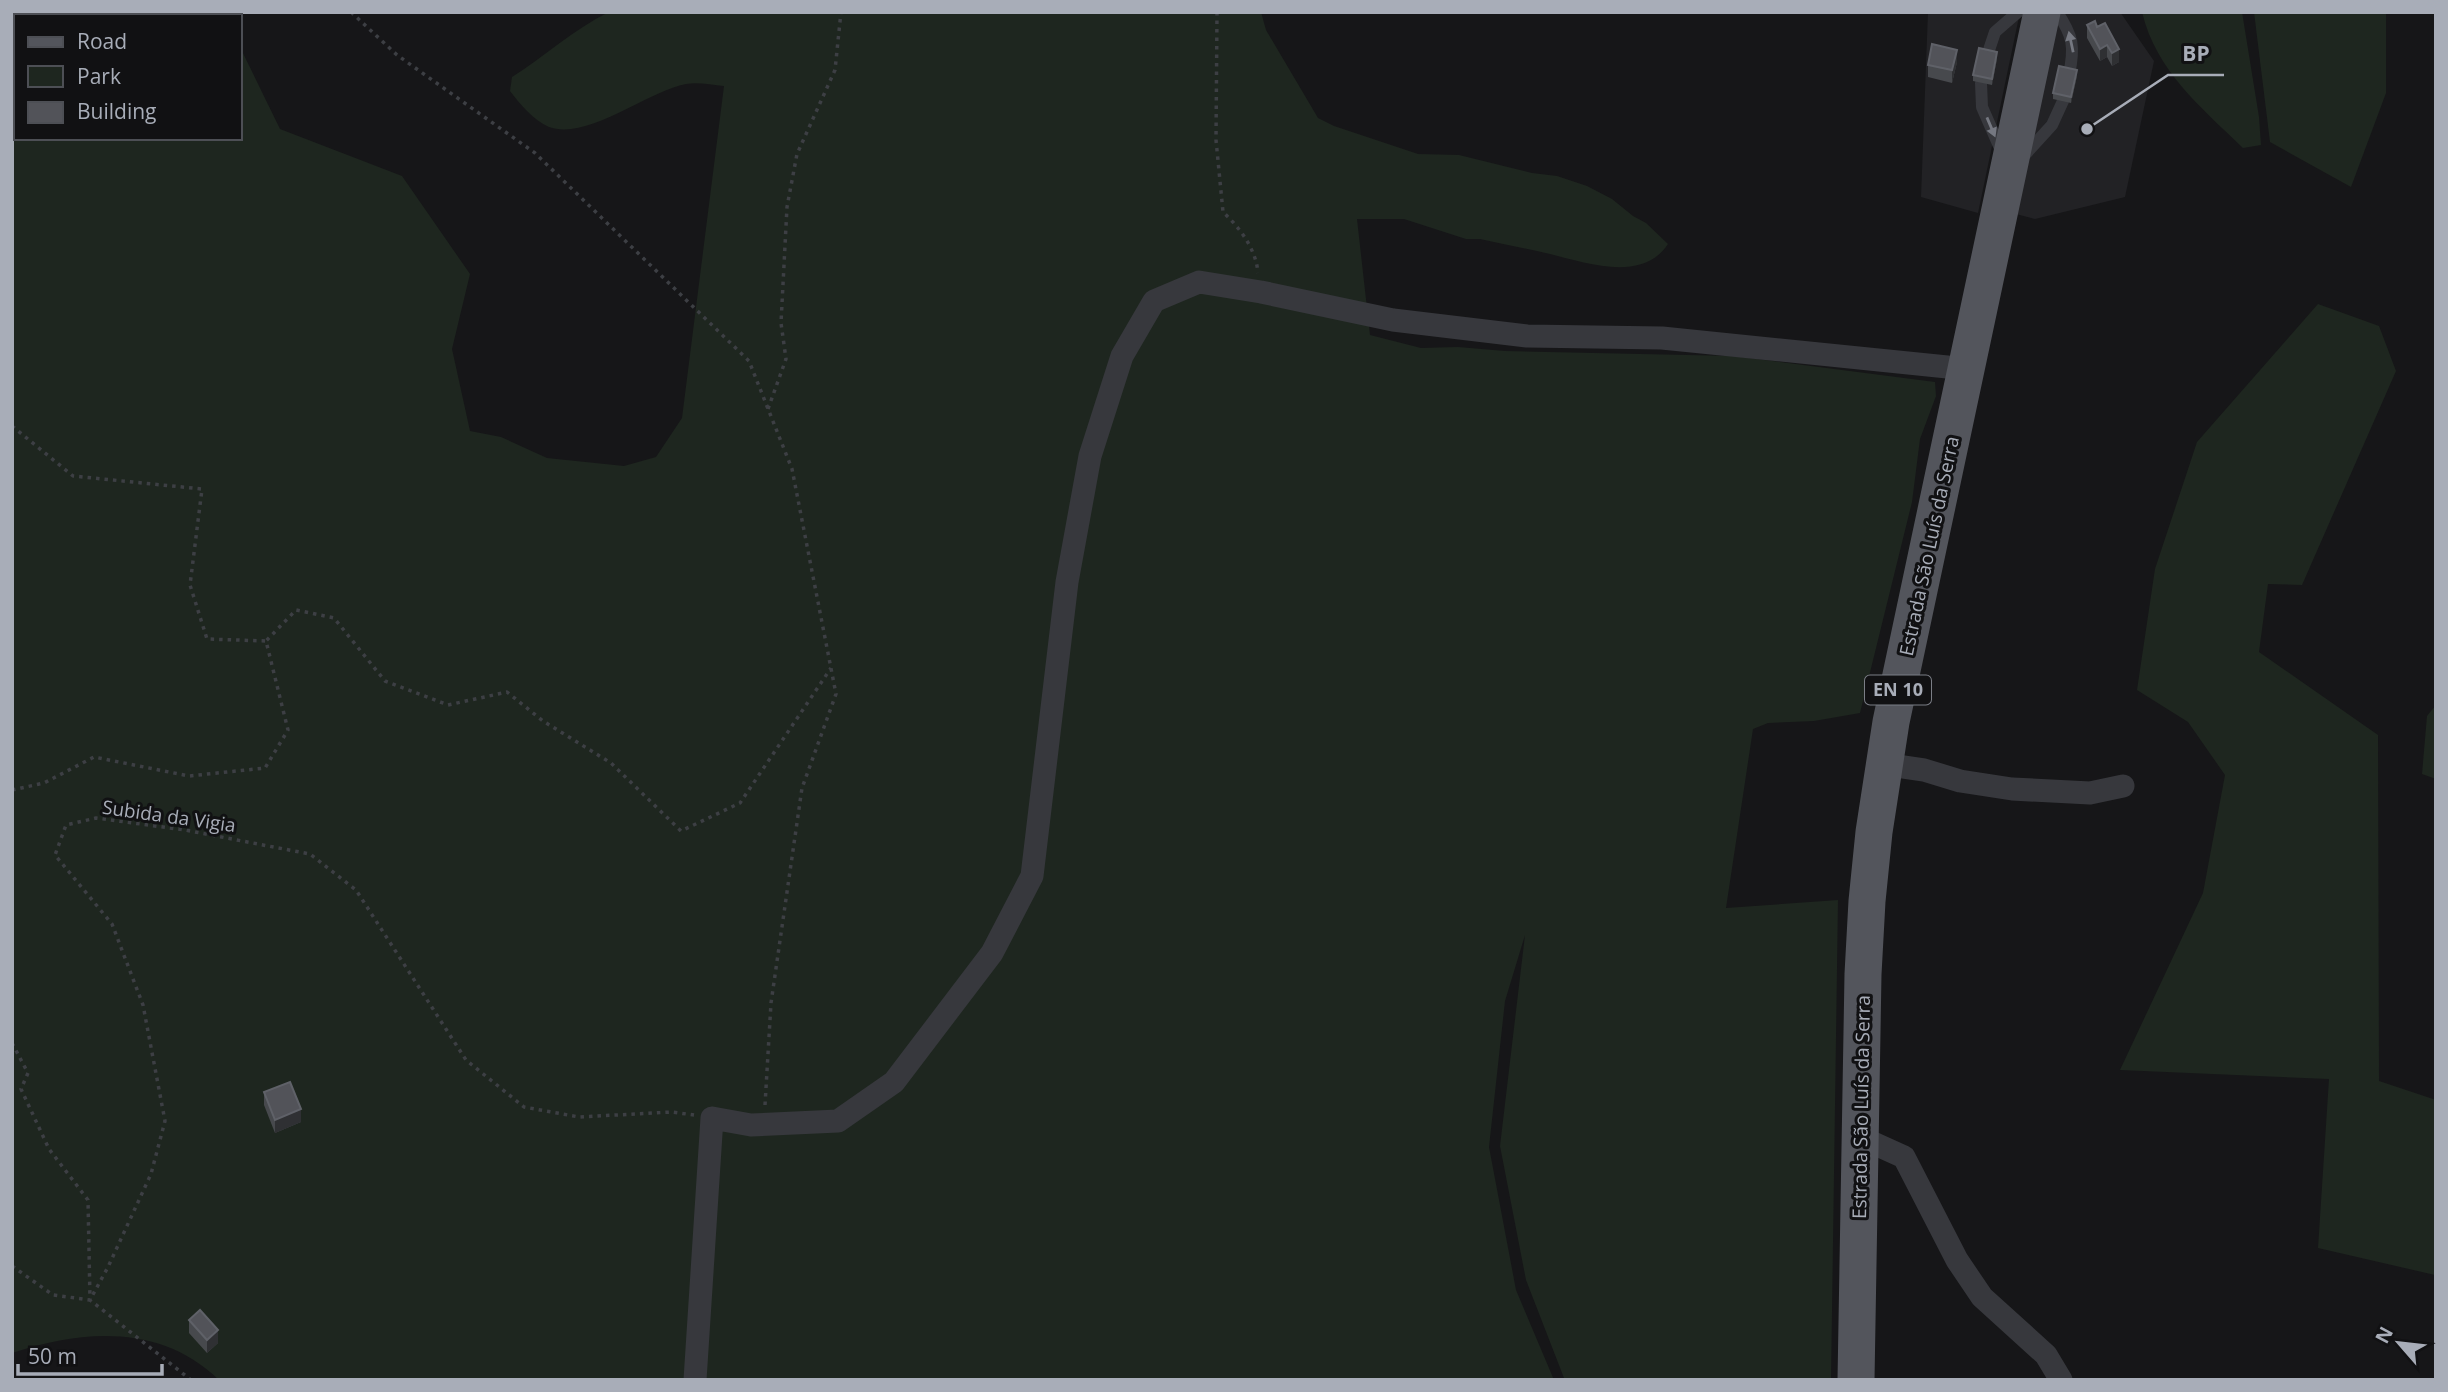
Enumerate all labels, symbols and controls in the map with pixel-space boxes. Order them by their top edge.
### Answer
legend [14,14,242,140]
text: Road [77,27,127,55]
one-way arrow [2065,31,2076,53]
callout: BP [2168,33,2224,75]
text: BP [2182,39,2210,67]
text: Park [77,62,121,90]
text: Building [77,97,156,125]
one-way arrow [1985,117,1997,137]
street label: Estrada São Luís da Serra [1893,434,1965,658]
road number: EN 10 [1865,676,1931,704]
street label: Subida da Vigia [101,794,237,838]
street label: Estrada São Luís da Serra [1846,995,1876,1219]
north arrow [2364,1308,2434,1378]
text: N [2369,1322,2399,1348]
scale bar [18,1332,161,1376]
text: 50 m [28,1342,77,1370]

